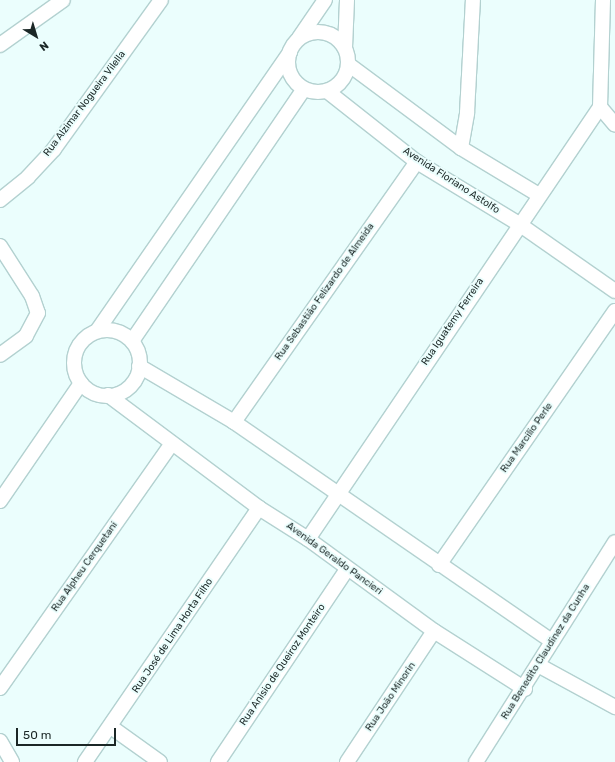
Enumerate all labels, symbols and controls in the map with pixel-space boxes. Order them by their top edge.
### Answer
north arrow [16,16,56,56]
text: N [37,38,51,53]
street label: Rua Alzimar Nogueira Vilella [41,49,129,159]
street label: Avenida Floriano Astolfo [400,145,502,217]
street label: Rua Sebastião Felizardo de Almeida [273,221,377,363]
street label: Rua Iguatemy Ferreira [419,276,487,368]
street label: Rua Marcilio Perle [498,401,556,475]
street label: Rua Alpheu Cerquetani [49,520,121,614]
street label: Avenida Geraldo Pancieri [284,520,384,598]
street label: Rua José de Lima Horta Filho [130,576,216,696]
street label: Rua Benedito Claudinez da Cunha [499,582,593,722]
street label: Rua Anisio de Queiroz Monteiro [238,602,328,728]
street label: Rua João Minorin [363,660,419,734]
scale bar [18,720,118,746]
text: 50 m [23,728,51,742]

